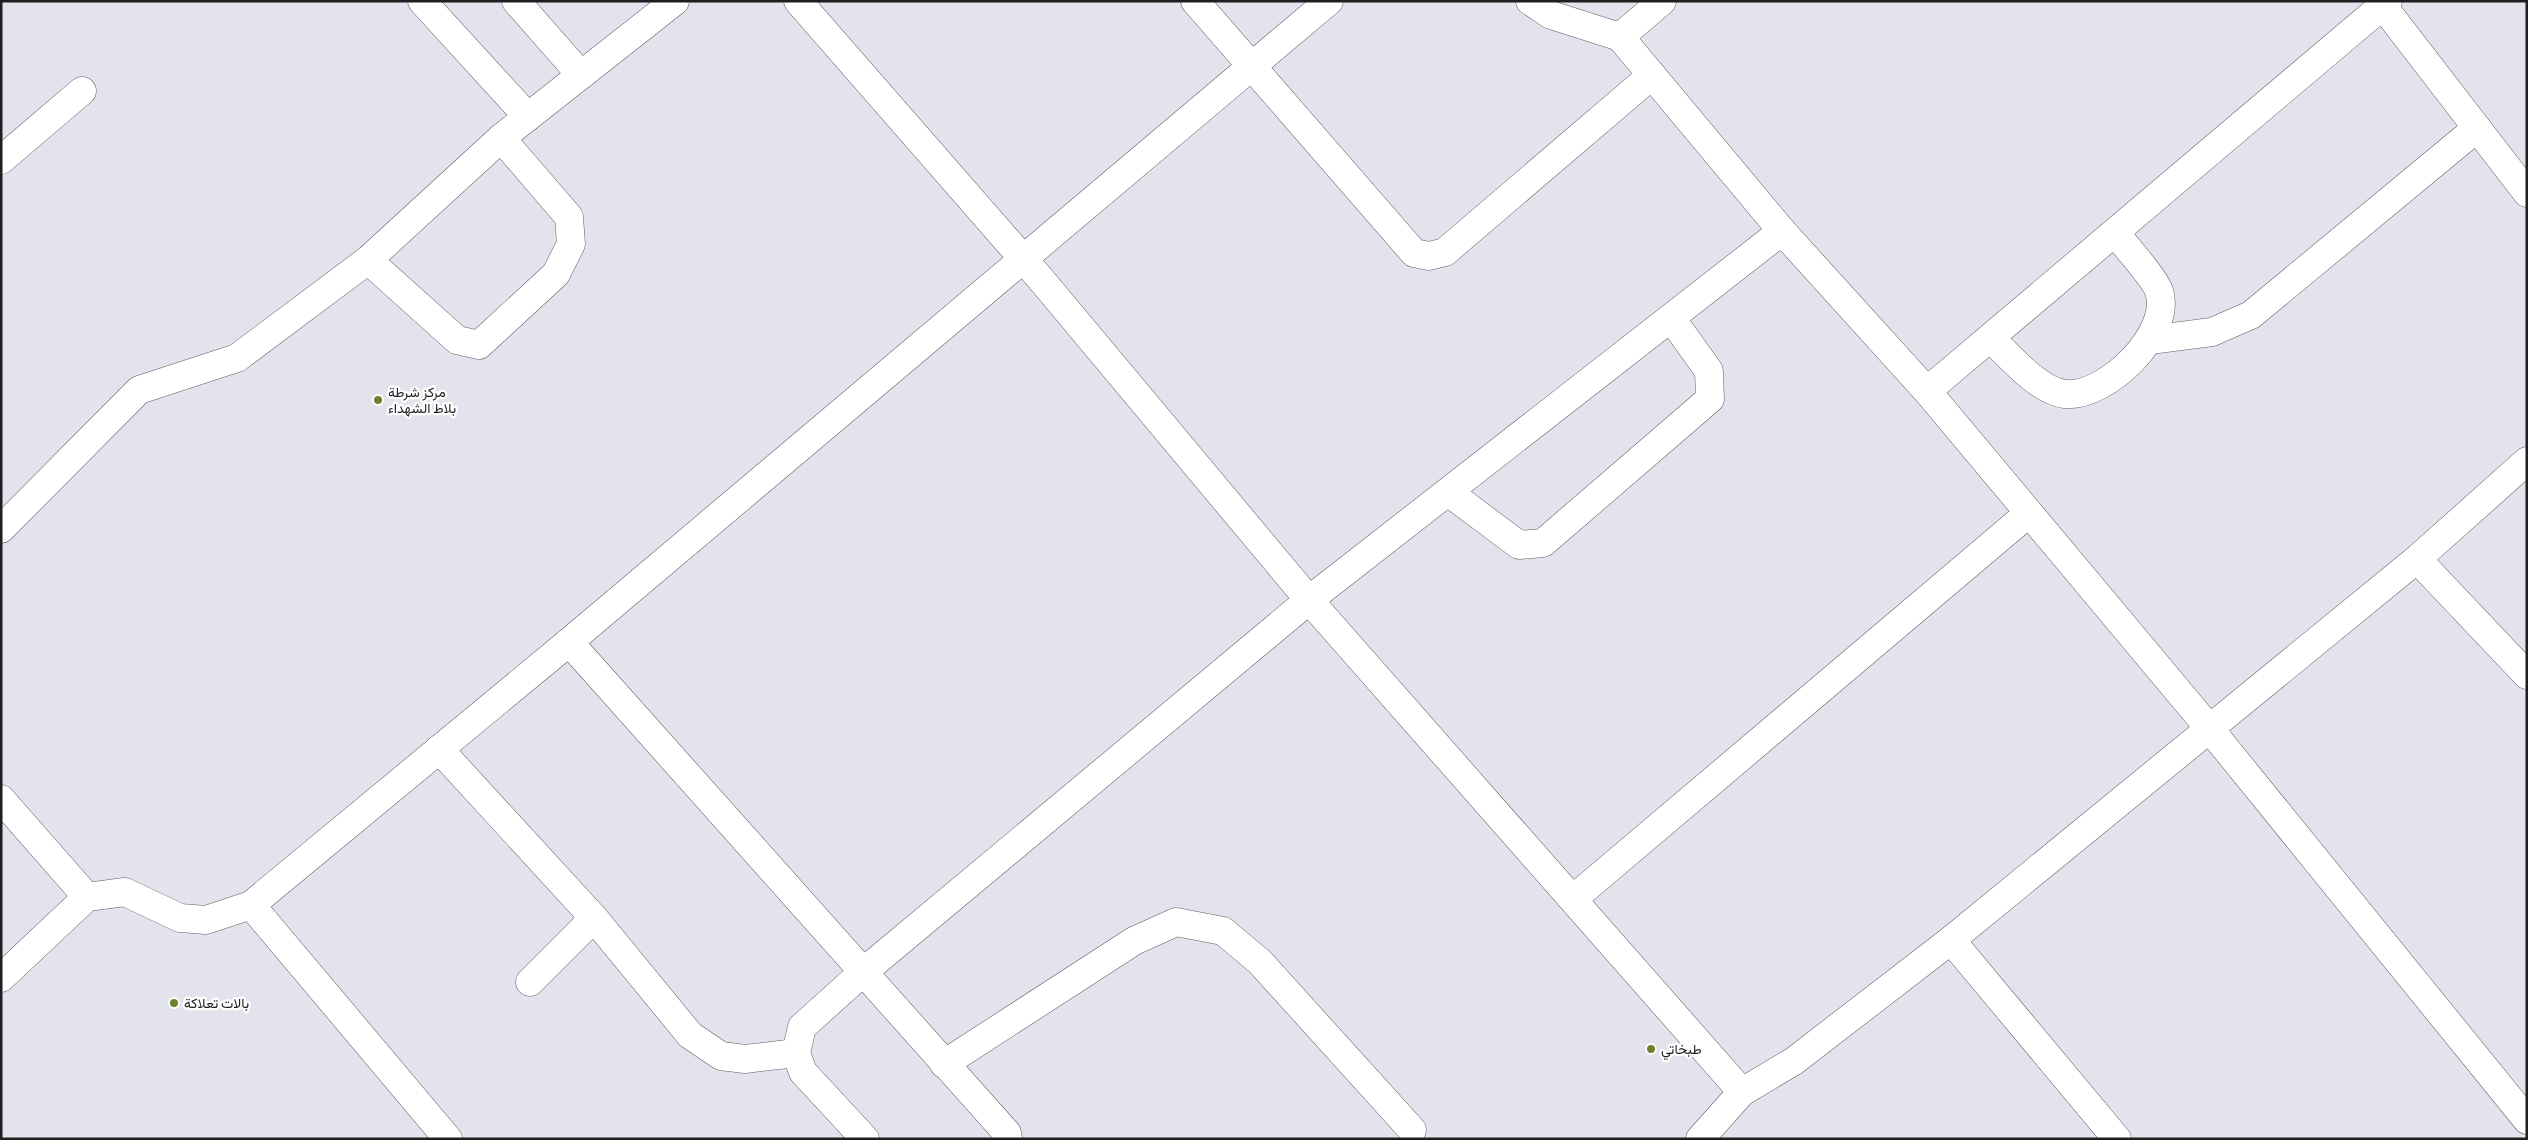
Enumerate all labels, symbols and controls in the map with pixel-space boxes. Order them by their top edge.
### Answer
place label: مركز شرطة بلاط الشهداء [388,383,456,417]
marker: مركز شرطة بلاط الشهداء [372,394,384,406]
place label: بالات تعلاكة [184,994,249,1012]
marker: بالات تعلاكة [168,997,180,1009]
place label: طبخاتي [1661,1040,1702,1061]
marker: طبخاتي [1645,1043,1657,1055]

